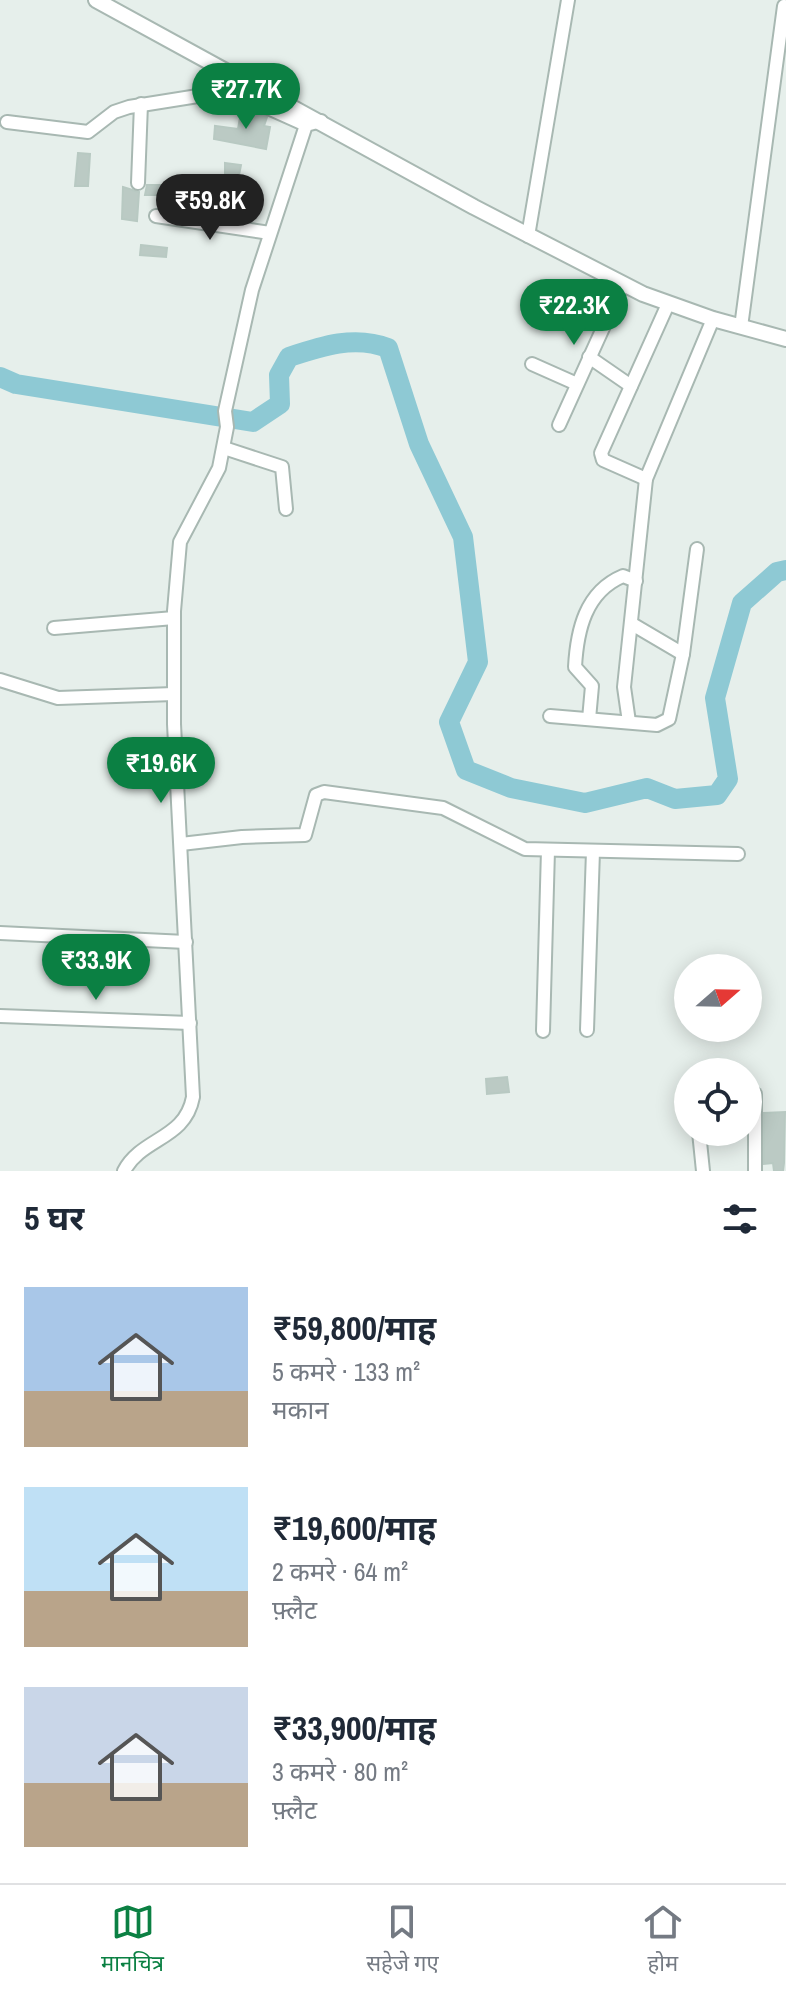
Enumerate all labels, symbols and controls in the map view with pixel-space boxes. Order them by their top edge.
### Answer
pin: ₹27.7K [181,63,311,131]
text: ₹27.7K [210,71,282,106]
pin: ₹59.8K [145,174,275,242]
text: ₹59.8K [174,182,246,217]
pin: ₹22.3K [509,279,639,347]
text: ₹22.3K [538,287,610,322]
pin: ₹19.6K [96,737,226,805]
text: ₹19.6K [125,745,197,780]
pin: ₹33.9K [31,934,161,1002]
text: ₹33.9K [60,942,132,977]
north arrow [674,954,762,1042]
map controls [674,954,762,1146]
button: locate [674,1058,762,1146]
text: 5 घर [24,1195,84,1241]
icon: filters [718,1197,762,1241]
text: ₹59,800/माह [272,1305,436,1351]
icon: home [88,1319,184,1415]
text: 5 कमरे · 133 m² [272,1354,420,1389]
text: मकान [272,1392,329,1427]
text: ₹19,600/माह [272,1505,436,1551]
icon: home [88,1519,184,1615]
text: 2 कमरे · 64 m² [272,1554,408,1589]
text: फ़्लैट [272,1592,317,1627]
text: ₹33,900/माह [272,1705,436,1751]
icon: home [88,1719,184,1815]
text: 3 कमरे · 80 m² [272,1754,408,1789]
text: फ़्लैट [272,1792,317,1827]
tab: मानचित्र [101,1900,164,1980]
tab: सहेजे गए [366,1900,439,1980]
tab: होम [641,1900,685,1980]

